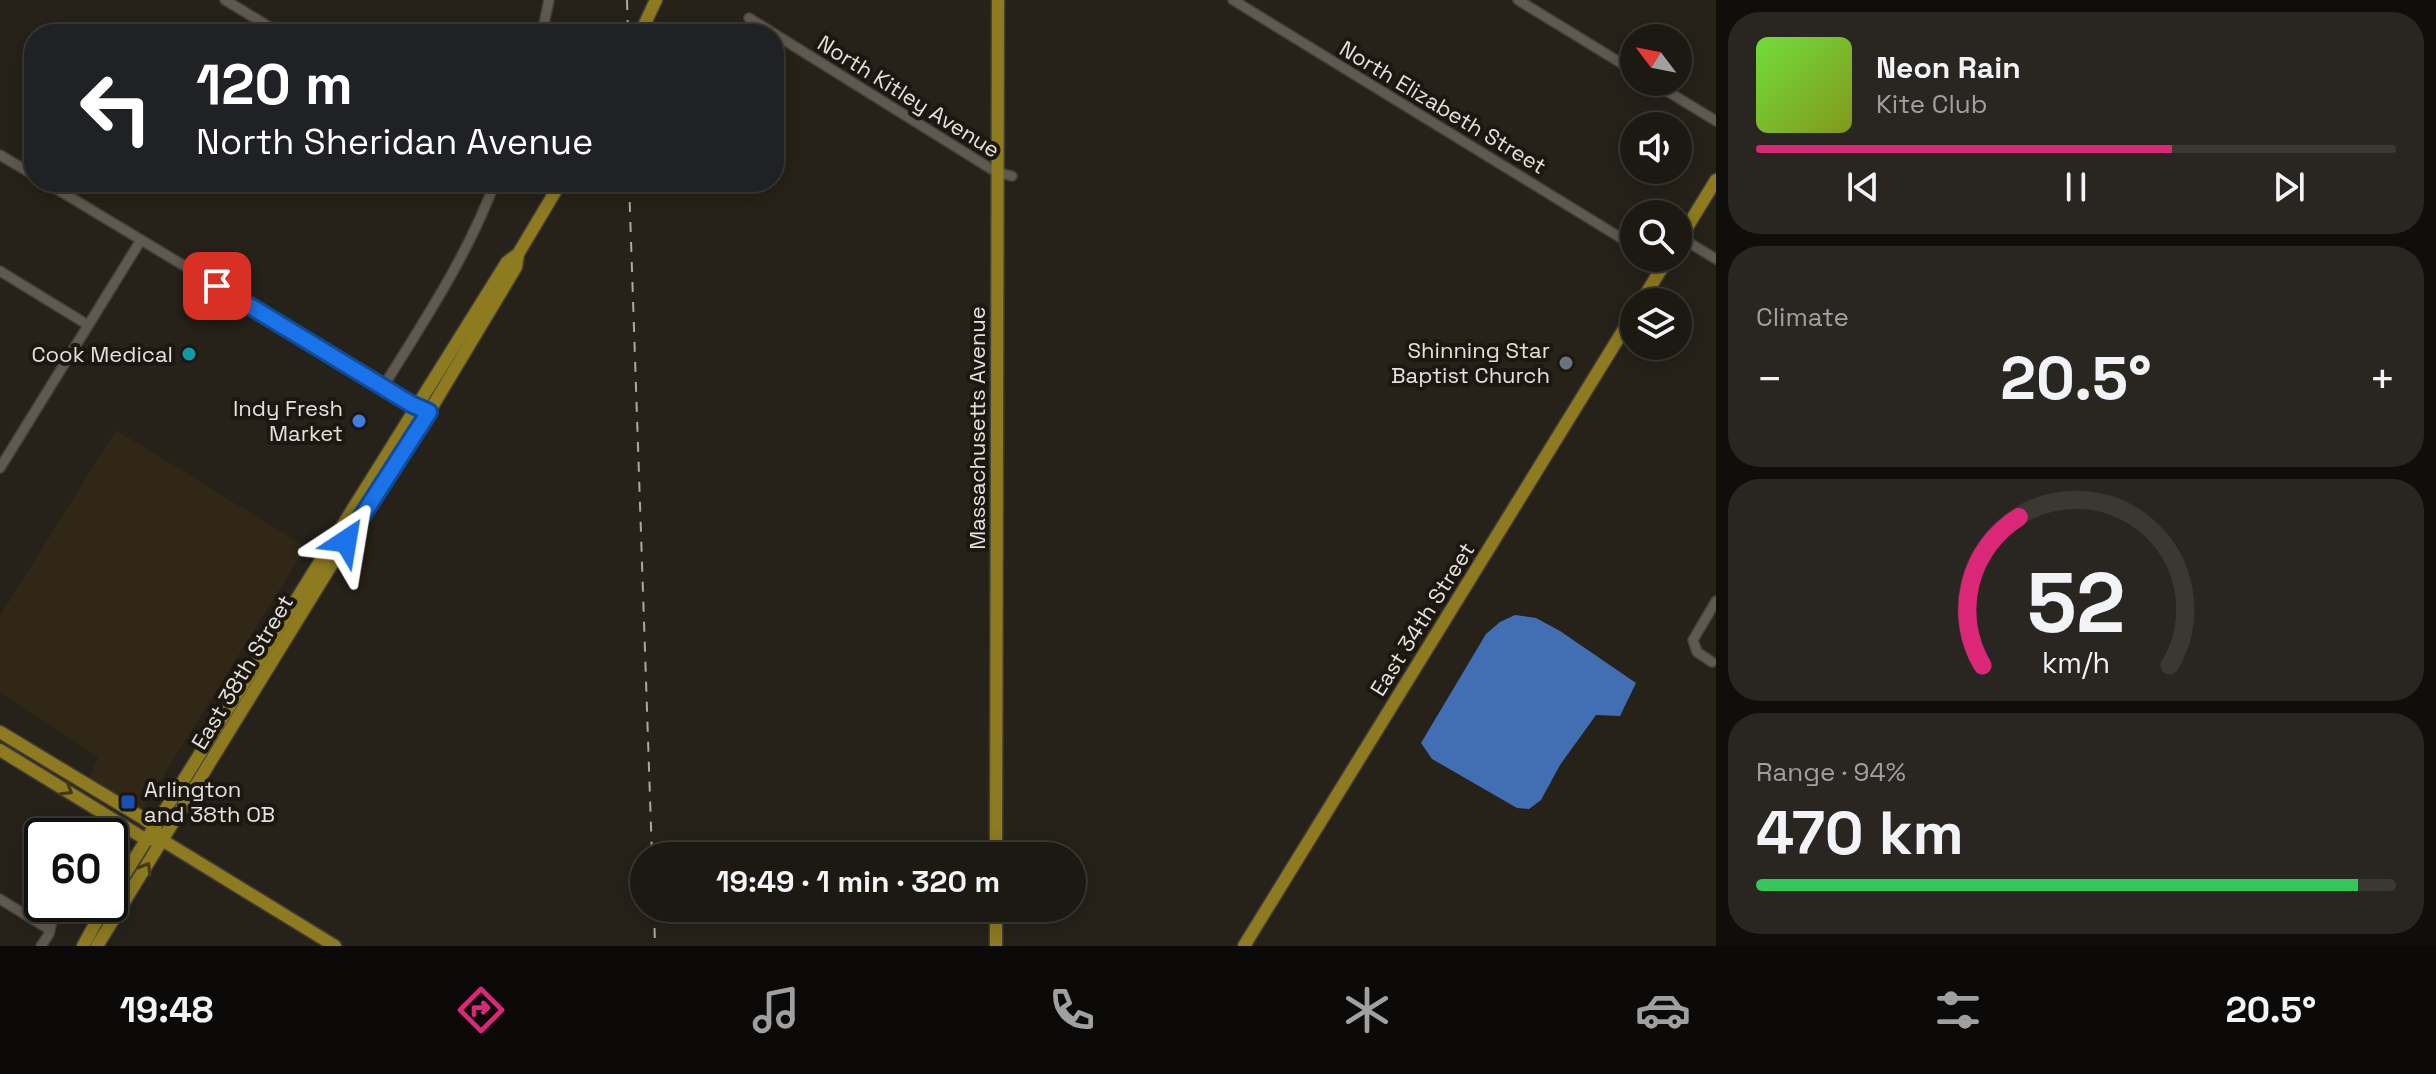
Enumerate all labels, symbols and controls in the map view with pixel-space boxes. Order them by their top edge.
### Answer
north arrow [1620,24,1692,96]
map controls [1620,24,1692,360]
street label: North Kitley Avenue [813,29,1005,163]
street label: North Elizabeth Street [1335,34,1551,180]
text: Neon Rain [1876,48,2021,87]
text: 120 m [196,49,353,120]
icon: left [64,56,168,160]
text: Kite Club [1876,87,1988,121]
button: sound [1620,112,1692,184]
text: North Sheridan Avenue [196,119,593,165]
icon: previous [1841,165,1885,209]
icon: pause [2054,165,2098,209]
icon: next [2267,165,2311,209]
button: search [1620,200,1692,272]
pin [183,252,251,320]
icon: arrive [195,264,239,308]
button: layers [1620,288,1692,360]
text: Climate [1756,300,1849,334]
street label: Massachusetts Avenue [963,306,991,550]
place label: Shinning Star Baptist Church [1391,336,1550,389]
place label: Cook Medical [31,340,173,368]
text: 20.5° [2000,340,2152,417]
marker: Cook Medical [180,345,198,363]
text: − [1756,351,1783,407]
text: + [2369,351,2396,407]
marker: Shinning Star Baptist Church [1557,354,1575,372]
place label: Indy Fresh Market [233,394,343,447]
marker: Indy Fresh Market [350,412,368,430]
position arrow [304,499,388,583]
street label: East 34th Street [1364,537,1480,701]
text: 52 [2027,549,2125,655]
street label: East 38th Street [185,590,299,754]
text: km/h [2042,645,2110,681]
text: Range · 94% [1756,755,1906,789]
place label: Arlington and 38th OB [144,775,275,828]
one-way arrow [58,780,73,796]
marker: Arlington and 38th OB [119,793,137,811]
text: 470 km [1756,795,1964,872]
speed limit sign: 60 [24,818,128,922]
one-way arrow [136,862,151,877]
text: 19:49 · 1 min · 320 m [716,862,1000,901]
icon: directions [453,982,509,1038]
icon: music [748,982,804,1038]
icon: phone [1044,982,1100,1038]
icon: climate [1339,982,1395,1038]
icon: car [1635,982,1691,1038]
icon: filters [1930,982,1986,1038]
text: 19:48 [120,987,213,1033]
text: 20.5° [2225,987,2316,1033]

